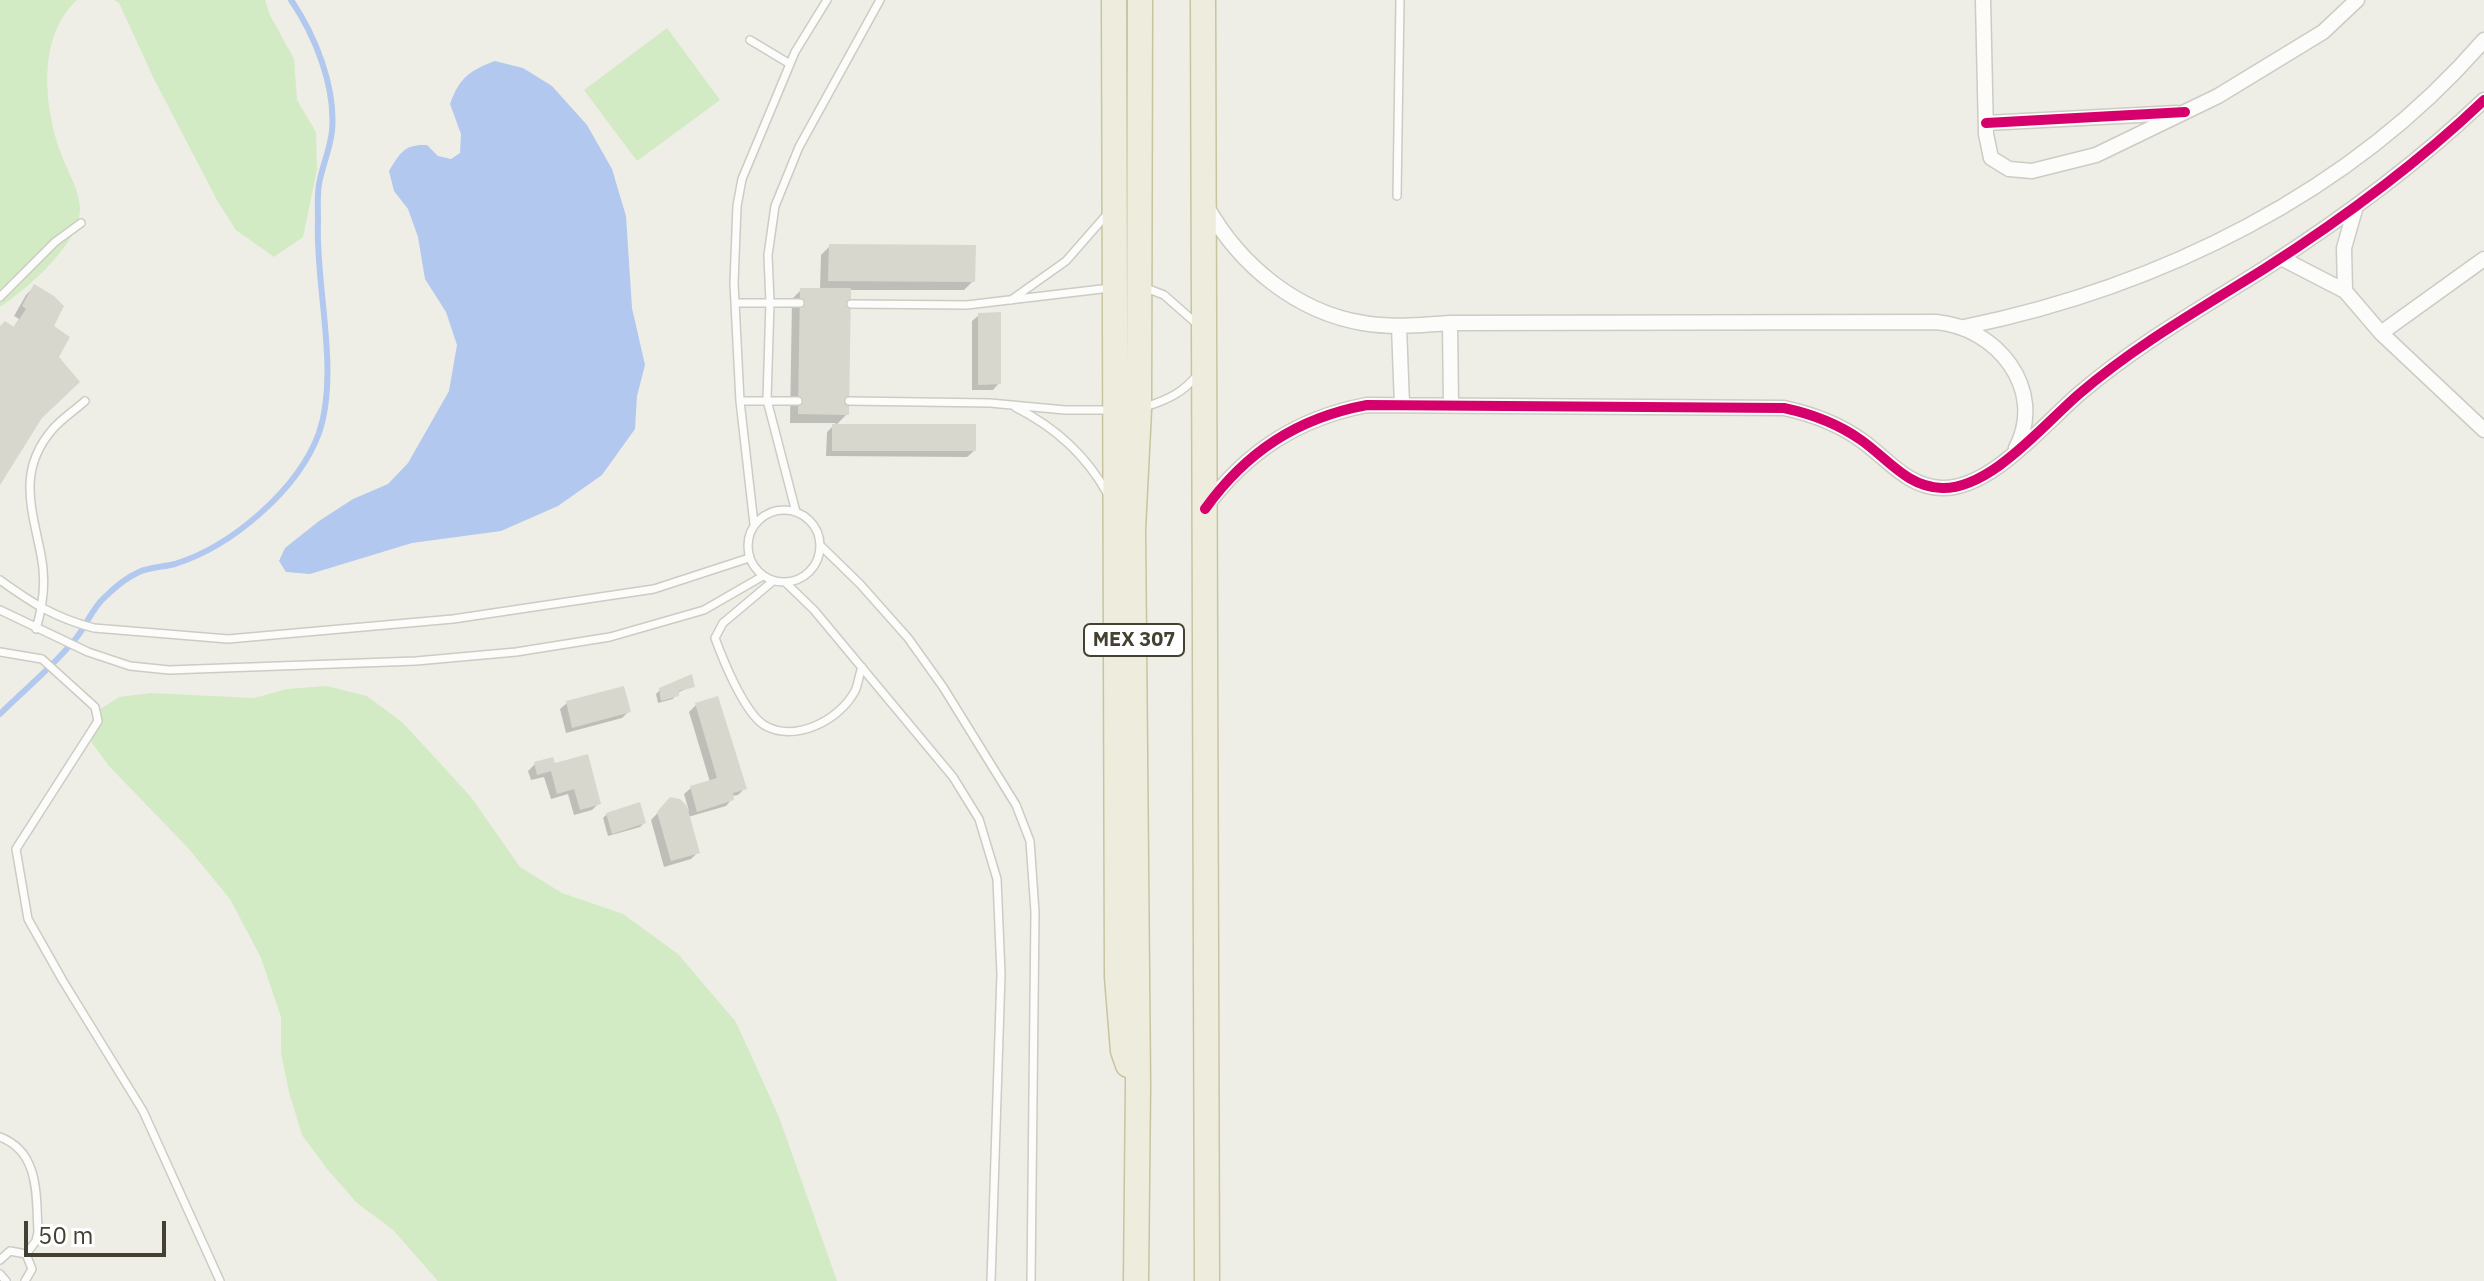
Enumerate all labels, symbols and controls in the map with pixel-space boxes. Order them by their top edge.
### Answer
road number: MEX 307 [1084,624,1184,656]
scale bar [28,1205,170,1255]
text: 50 m [38,1219,93,1251]

